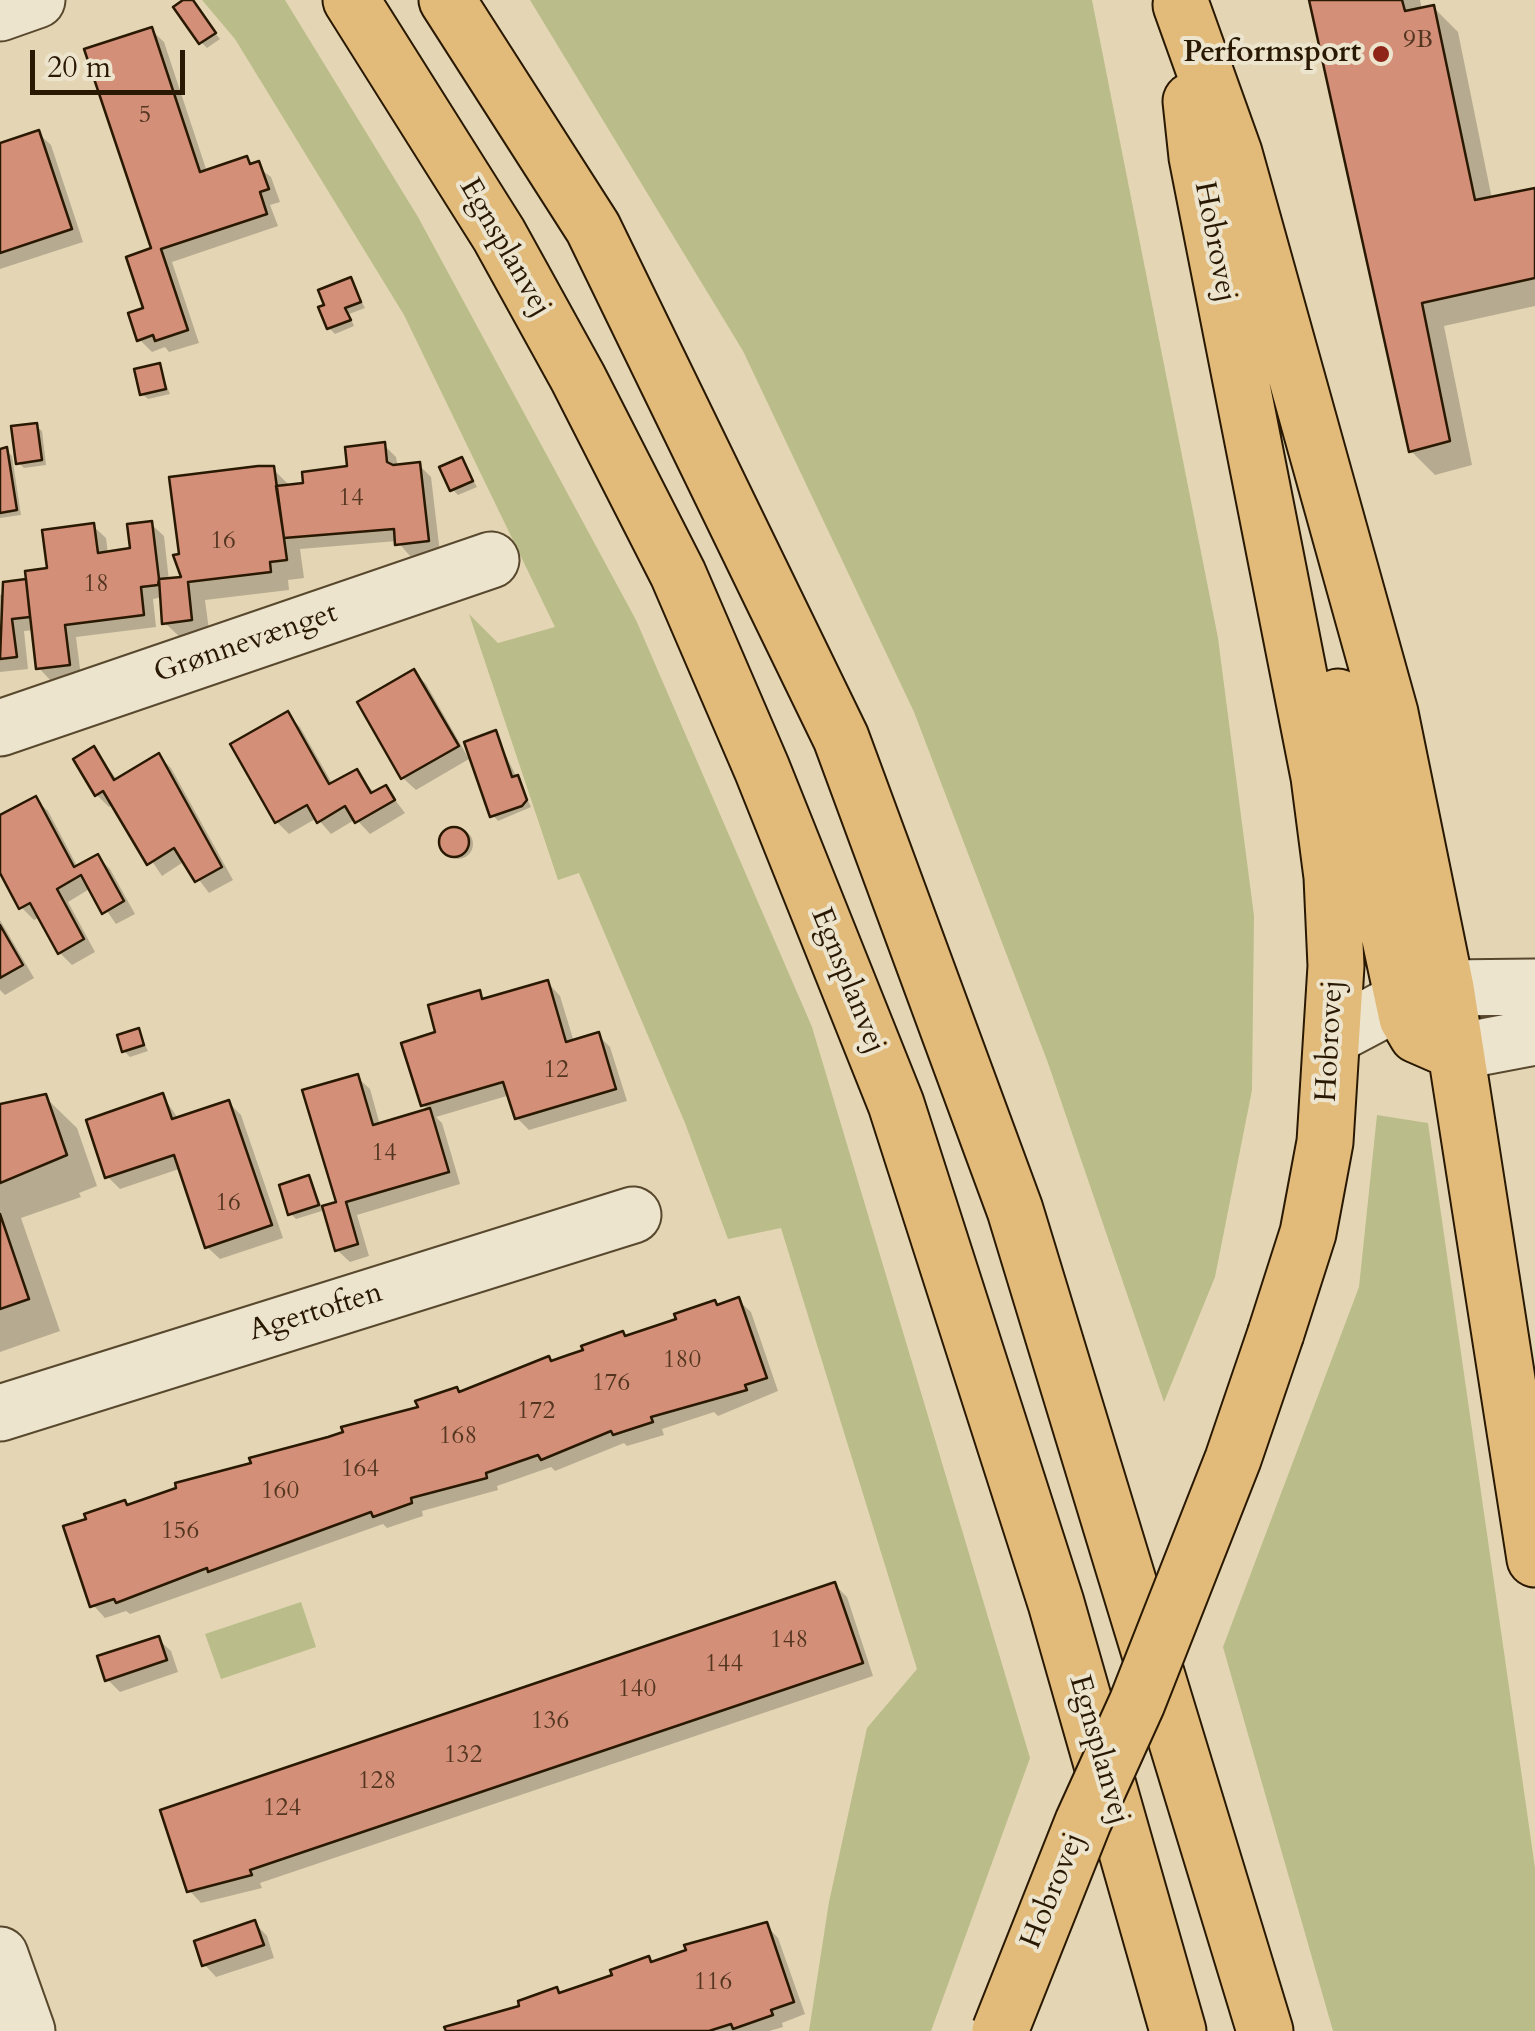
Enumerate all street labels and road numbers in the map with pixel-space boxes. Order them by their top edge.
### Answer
street label: Egnsplanvej [450,173,558,323]
street label: Hobrovej [1185,179,1243,305]
street label: Grønnevænget [150,596,342,692]
street label: Egnsplanvej [802,903,892,1059]
street label: Hobrovej [1310,979,1352,1103]
street label: Agertoften [245,1276,387,1350]
street label: Egnsplanvej [1060,1671,1136,1829]
street label: Hobrovej [1014,1828,1094,1954]

